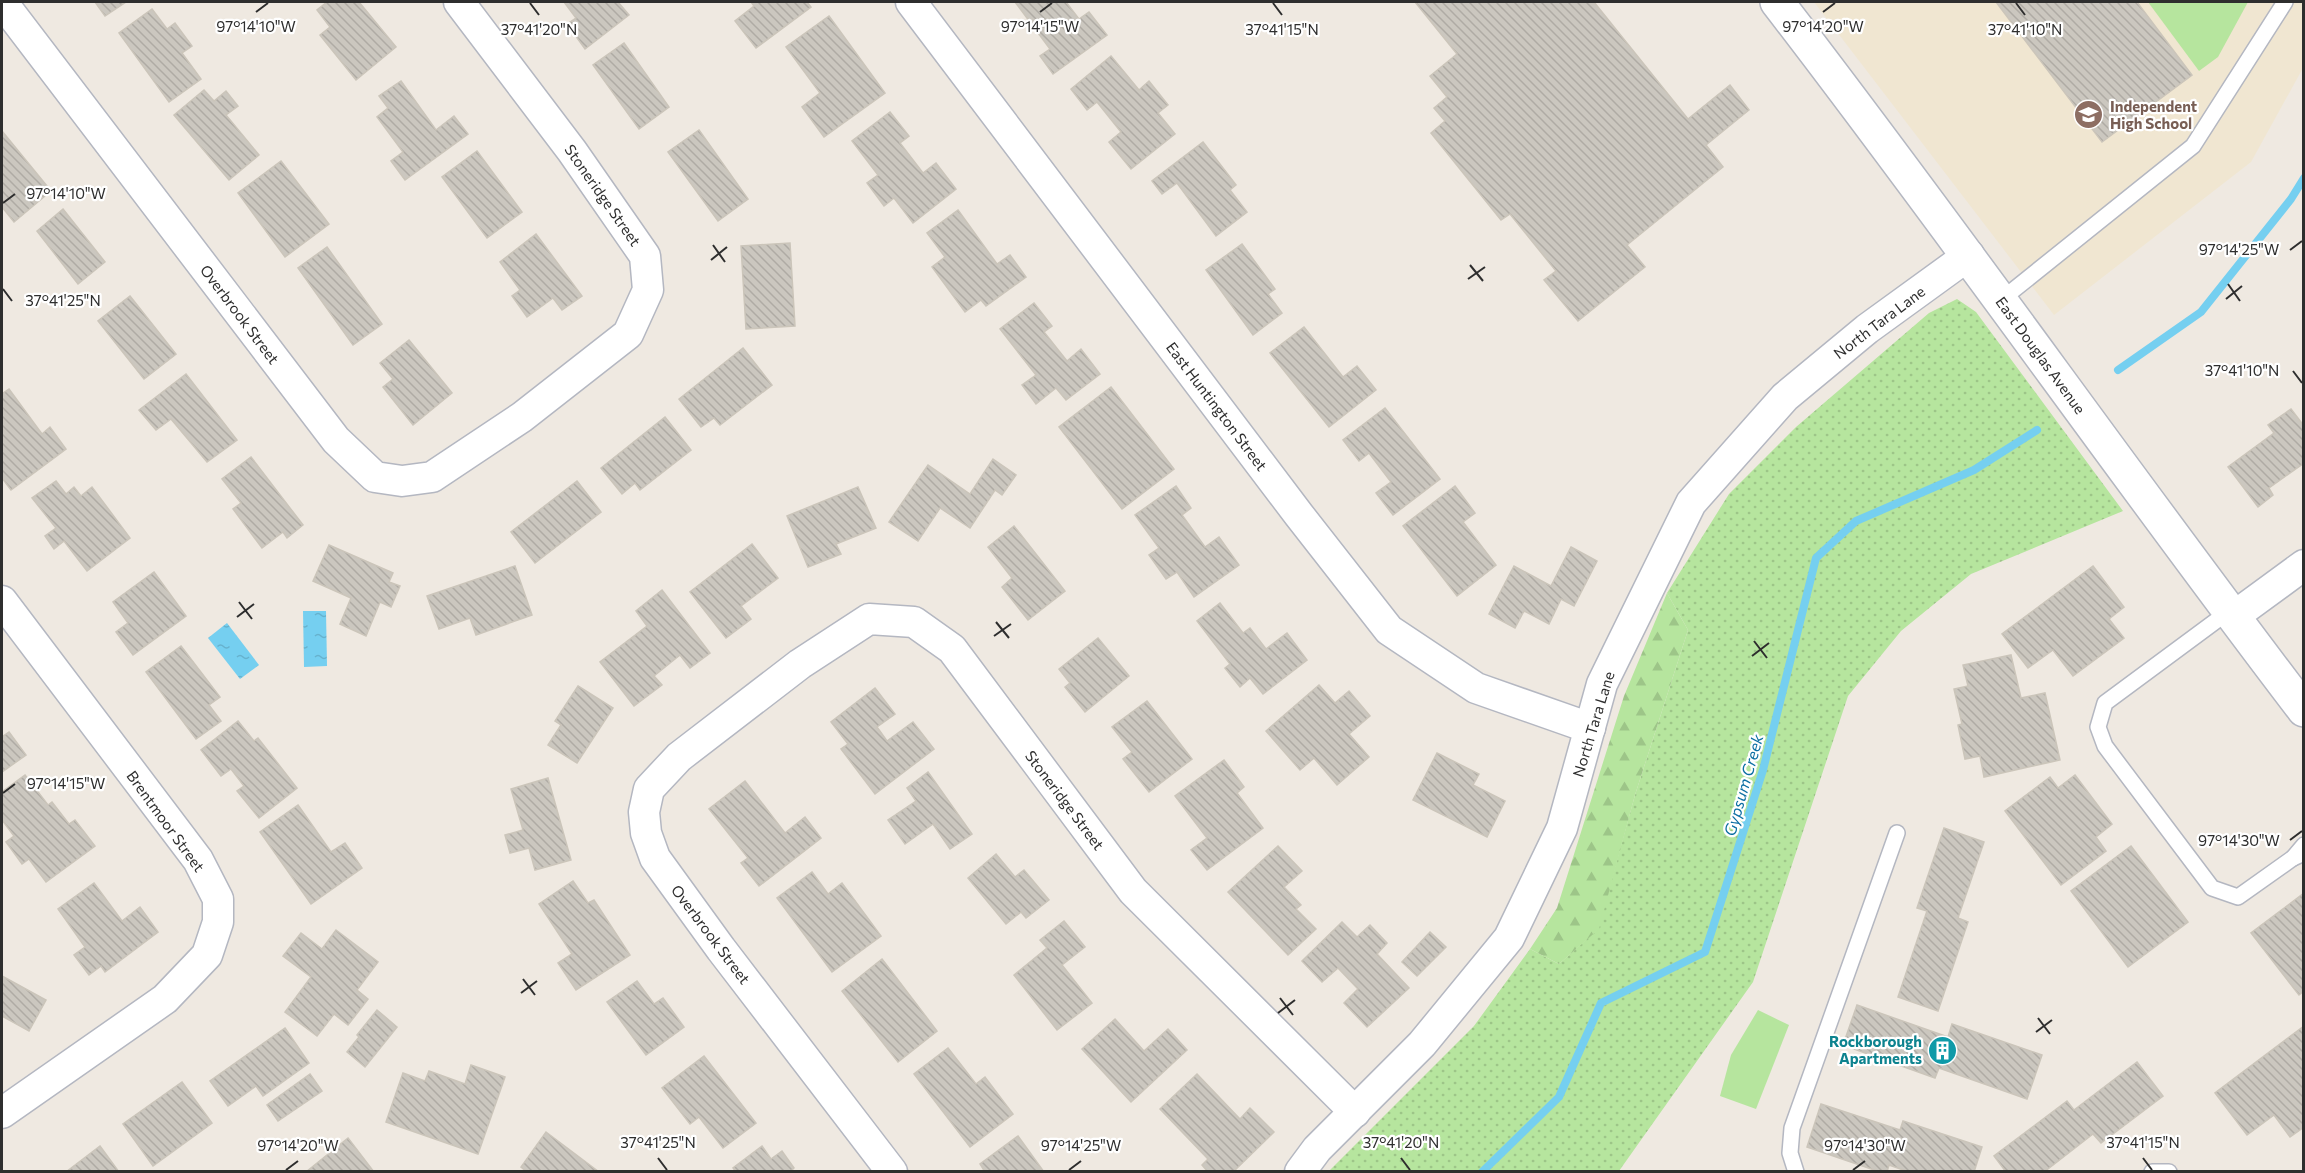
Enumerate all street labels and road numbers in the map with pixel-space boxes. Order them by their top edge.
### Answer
street label: Stoneridge Street [561,141,645,249]
street label: Overbrook Street [197,261,283,367]
street label: North Tara Lane [1830,282,1928,362]
street label: East Douglas Avenue [1992,293,2090,417]
street label: East Huntington Street [1163,338,1271,474]
street label: North Tara Lane [1568,669,1618,779]
street label: Stoneridge Street [1022,747,1108,853]
street label: Brentmoor Street [123,767,209,875]
street label: Overbrook Street [668,881,754,987]

